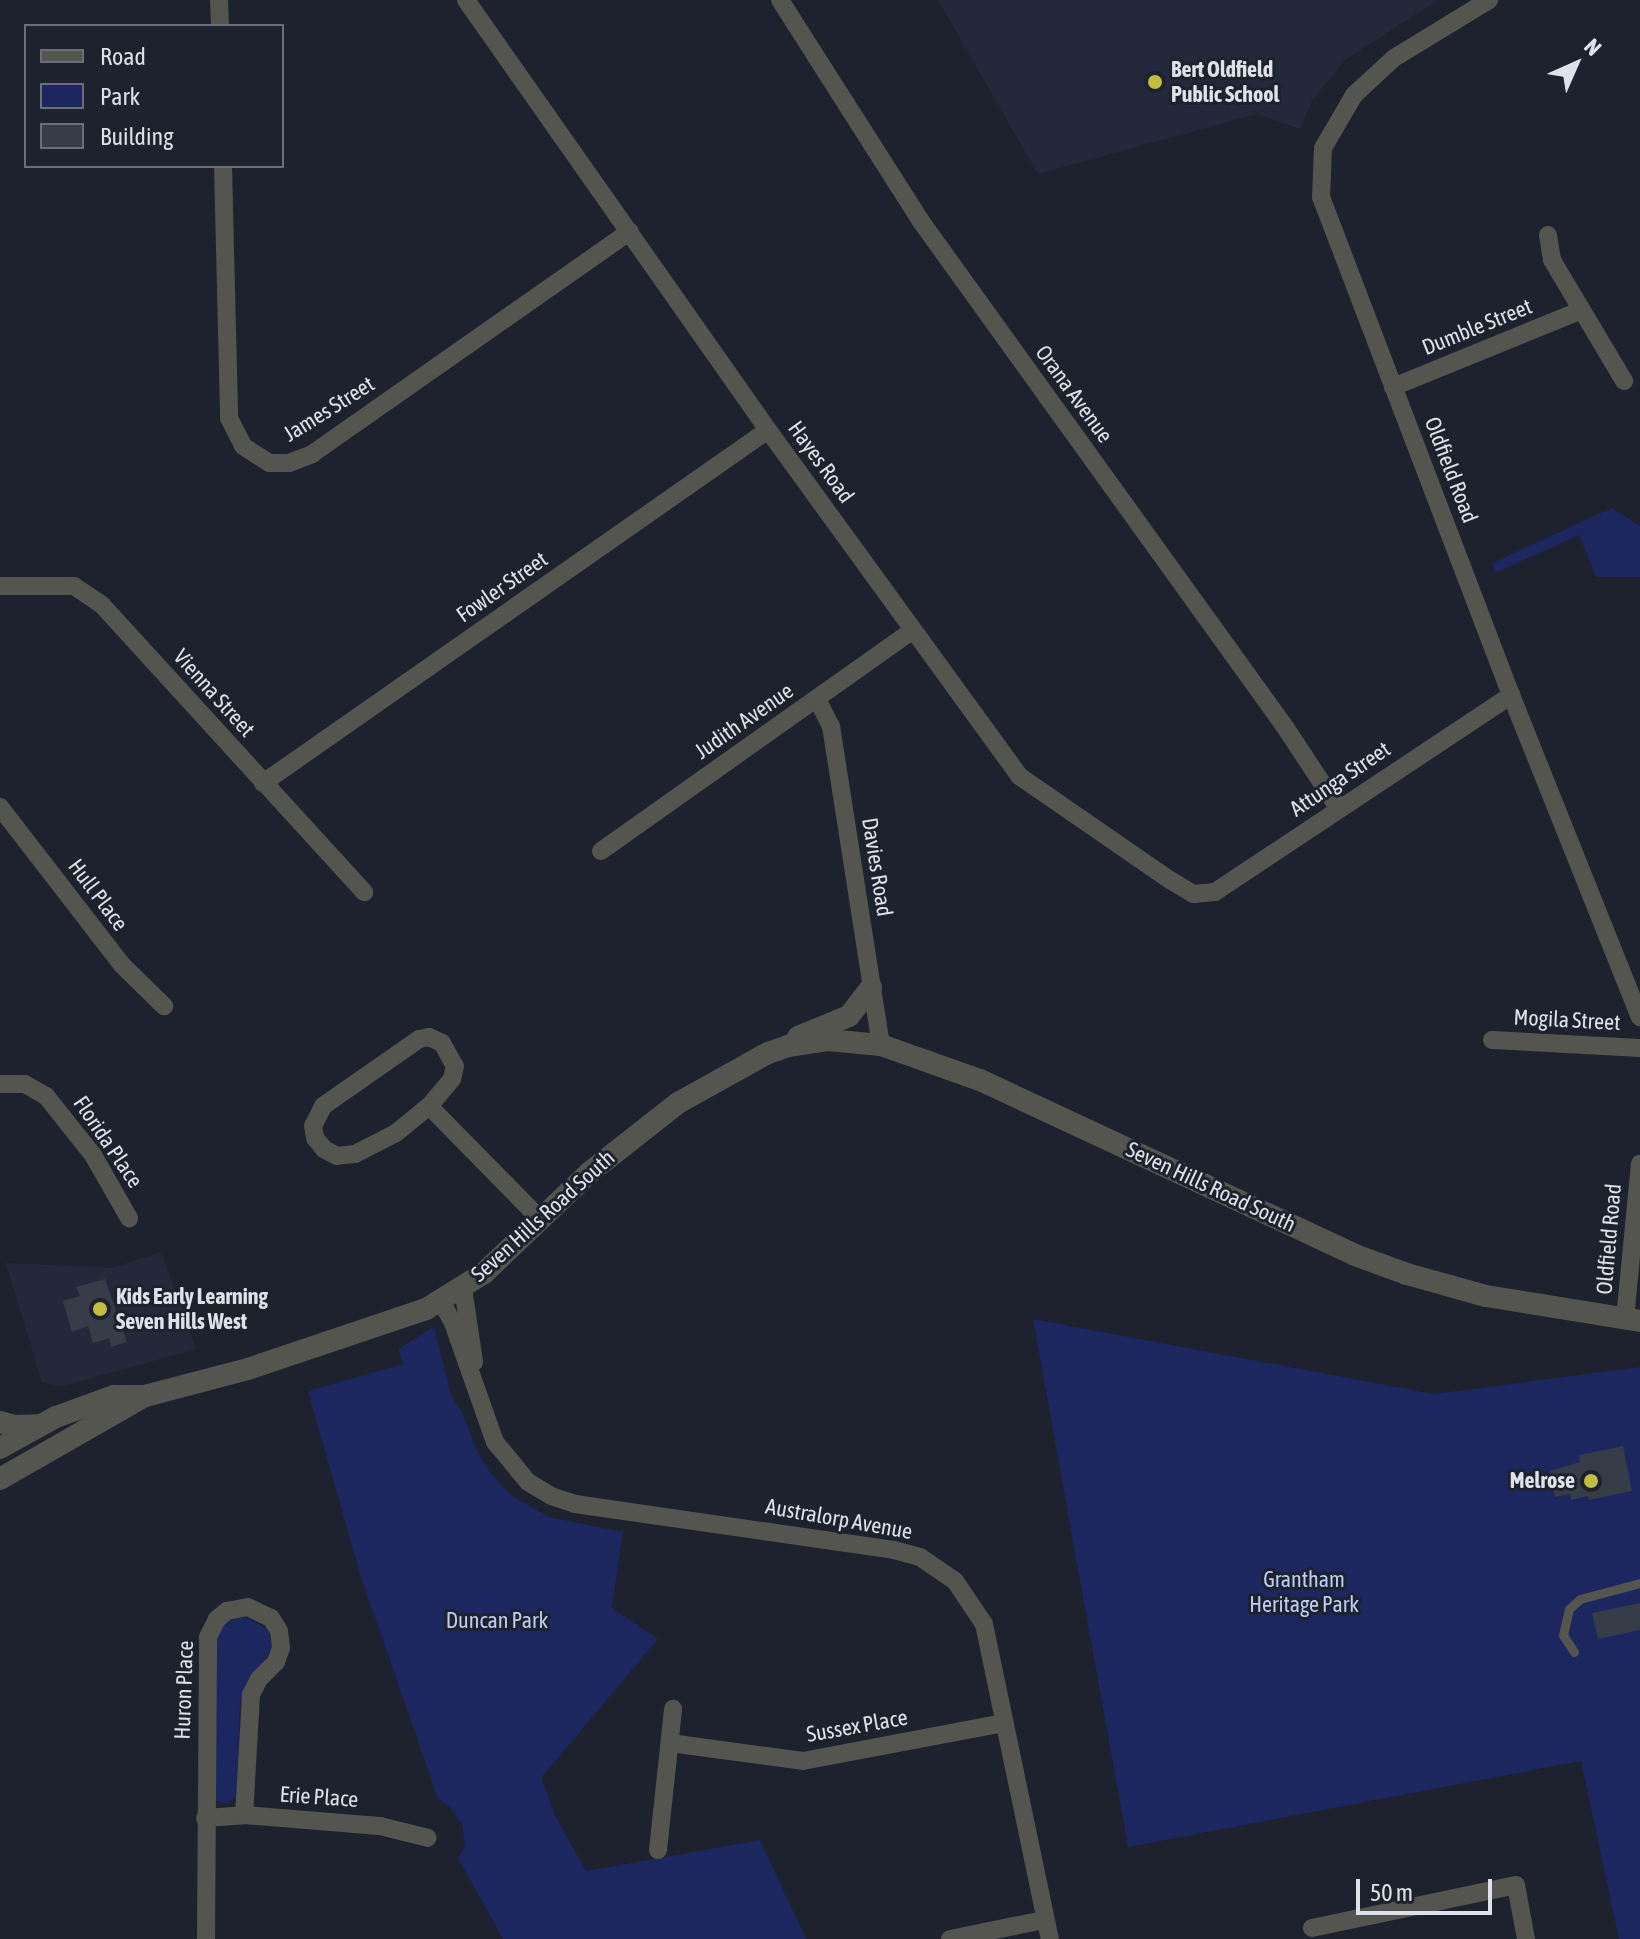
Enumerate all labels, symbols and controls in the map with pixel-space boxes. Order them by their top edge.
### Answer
legend [24,24,284,168]
north arrow [1536,24,1616,104]
text: N [1579,33,1607,61]
text: Road [100,43,146,70]
place label: Bert Oldfield Public School [1171,56,1279,108]
marker: Bert Oldfield Public School [1146,73,1164,91]
text: Park [100,83,140,110]
text: Building [100,123,173,150]
street label: Dumble Street [1418,293,1536,361]
street label: Orana Avenue [1030,340,1118,448]
street label: James Street [279,371,379,447]
street label: Oldfield Road [1419,413,1483,527]
street label: Hayes Road [783,416,859,508]
street label: Fowler Street [451,546,553,628]
street label: Vienna Street [168,644,260,742]
street label: Judith Avenue [690,677,798,765]
street label: Attunga Street [1285,736,1395,822]
street label: Davies Road [856,816,898,918]
street label: Hull Place [62,854,134,936]
street label: Mogila Street [1513,1004,1621,1036]
street label: Florida Place [68,1091,148,1193]
street label: Seven Hills Road South [1122,1136,1300,1238]
street label: Seven Hills Road South [466,1145,620,1287]
street label: Oldfield Road [1591,1183,1627,1295]
place label: Kids Early Learning Seven Hills West [116,1283,268,1334]
marker: Kids Early Learning Seven Hills West [91,1300,109,1318]
place label: Melrose [1510,1468,1575,1494]
marker: Melrose [1582,1472,1600,1490]
street label: Australorp Avenue [764,1493,914,1545]
park label: Grantham Heritage Park [1249,1566,1359,1618]
park label: Duncan Park [446,1608,548,1634]
street label: Huron Place [169,1640,199,1740]
street label: Sussex Place [804,1704,910,1748]
street label: Erie Place [279,1781,359,1813]
scale bar [1360,1863,1496,1913]
text: 50 m [1370,1879,1413,1906]

